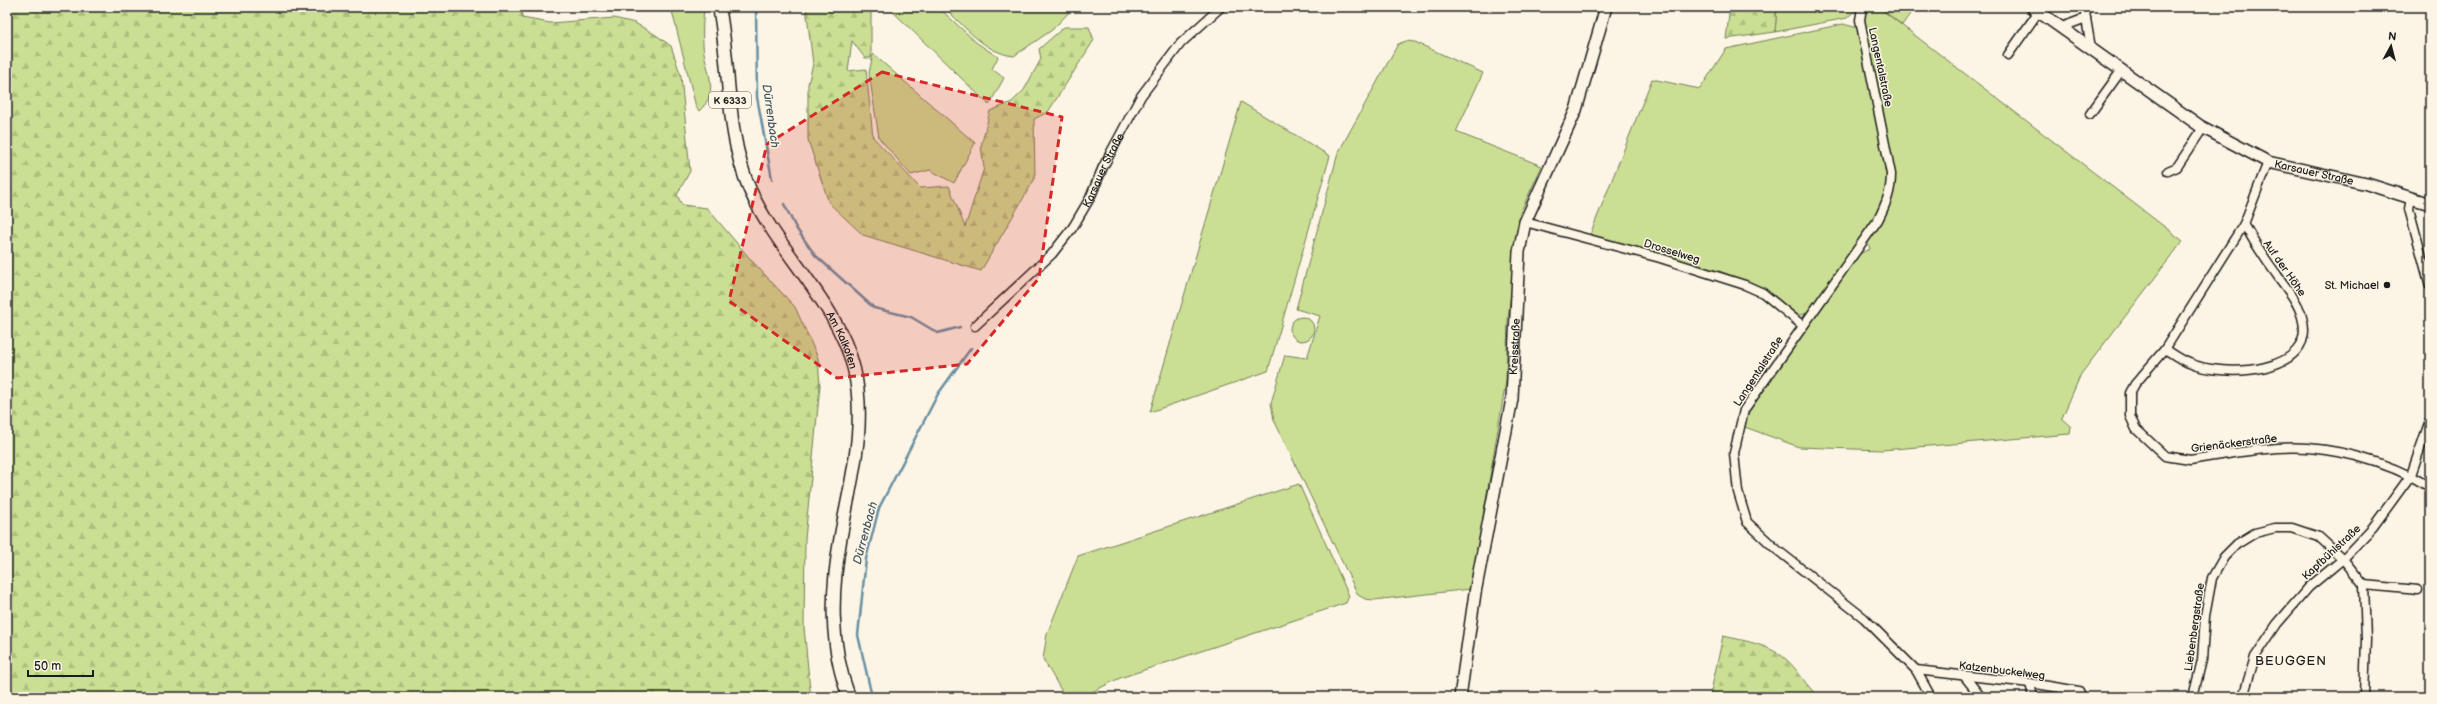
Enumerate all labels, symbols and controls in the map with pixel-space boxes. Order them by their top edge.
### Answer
street label: Langentalstraße [1866,26,1895,108]
north arrow [2371,26,2411,66]
text: N [2387,30,2397,44]
water label: Dürrenbach [759,83,782,149]
road number: K 6333 [709,92,751,108]
street label: Karsauer Straße [1080,131,1127,210]
street label: Karsauer Straße [2273,158,2355,188]
street label: Drosselweg [1642,237,1702,266]
street label: Auf der Höhe [2260,238,2309,299]
place label: St. Michael [2325,279,2379,292]
marker: St. Michael [2382,280,2392,290]
street label: Am Kalkofen [823,309,860,370]
street label: Kreisstraße [1507,317,1523,375]
street label: Langentalstraße [1731,333,1786,409]
street label: Grienäckerstraße [2190,432,2278,455]
water label: Dürrenbach [850,500,881,566]
street label: Kapfbühlstraße [2299,522,2364,583]
street label: Liebenbergstraße [2182,582,2207,672]
scale bar [28,652,93,678]
district label: BEUGGEN [2255,653,2327,669]
text: 50 m [34,659,61,674]
street label: Katzenbuckelweg [1958,659,2046,682]

